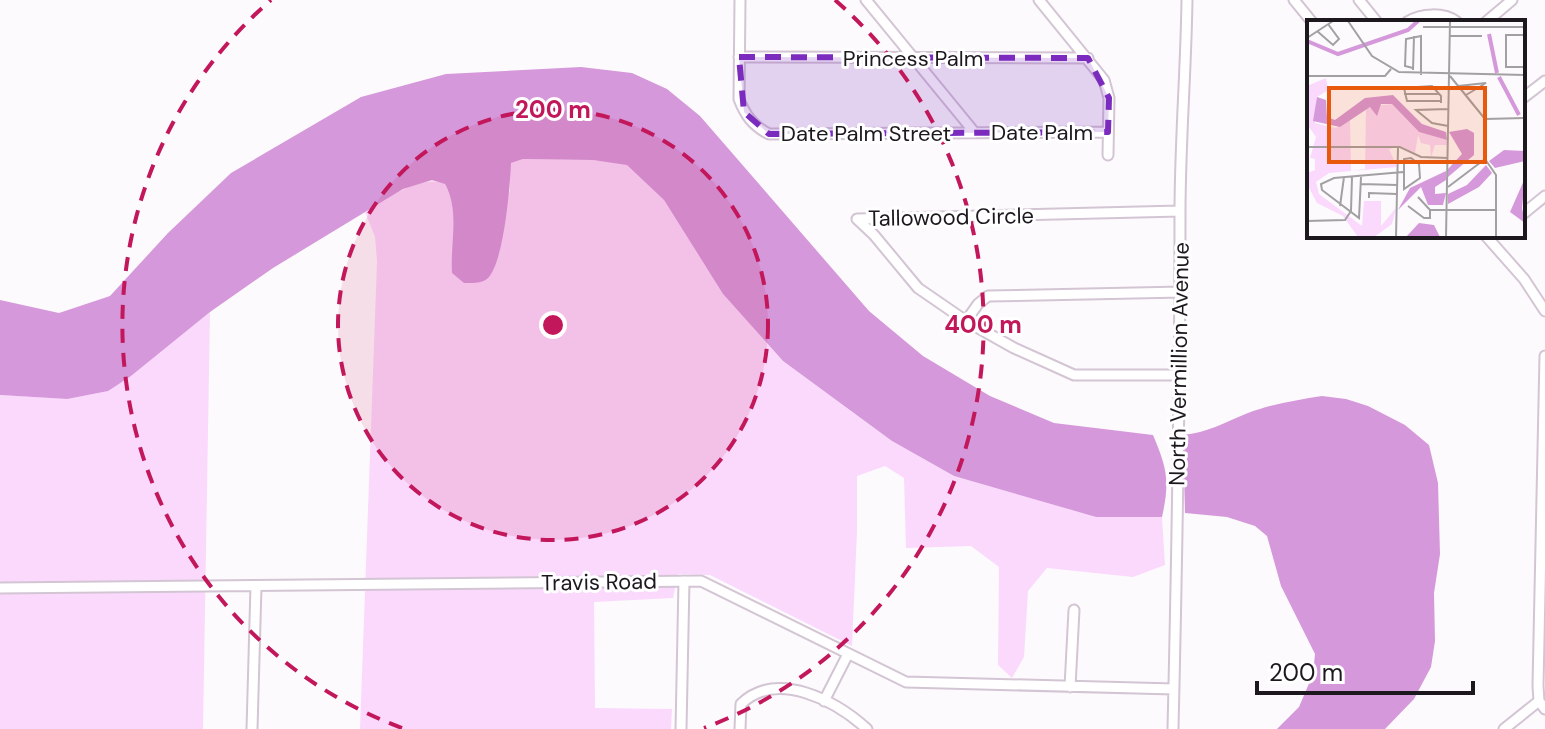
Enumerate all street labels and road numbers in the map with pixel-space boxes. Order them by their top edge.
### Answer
street label: Princess Palm [843,44,983,73]
street label: Date Palm [991,118,1093,147]
street label: Date Palm Street [781,119,951,148]
street label: Tallowood Circle [868,201,1034,233]
street label: North Vermillion Avenue [1162,242,1196,486]
street label: Travis Road [541,566,657,598]

